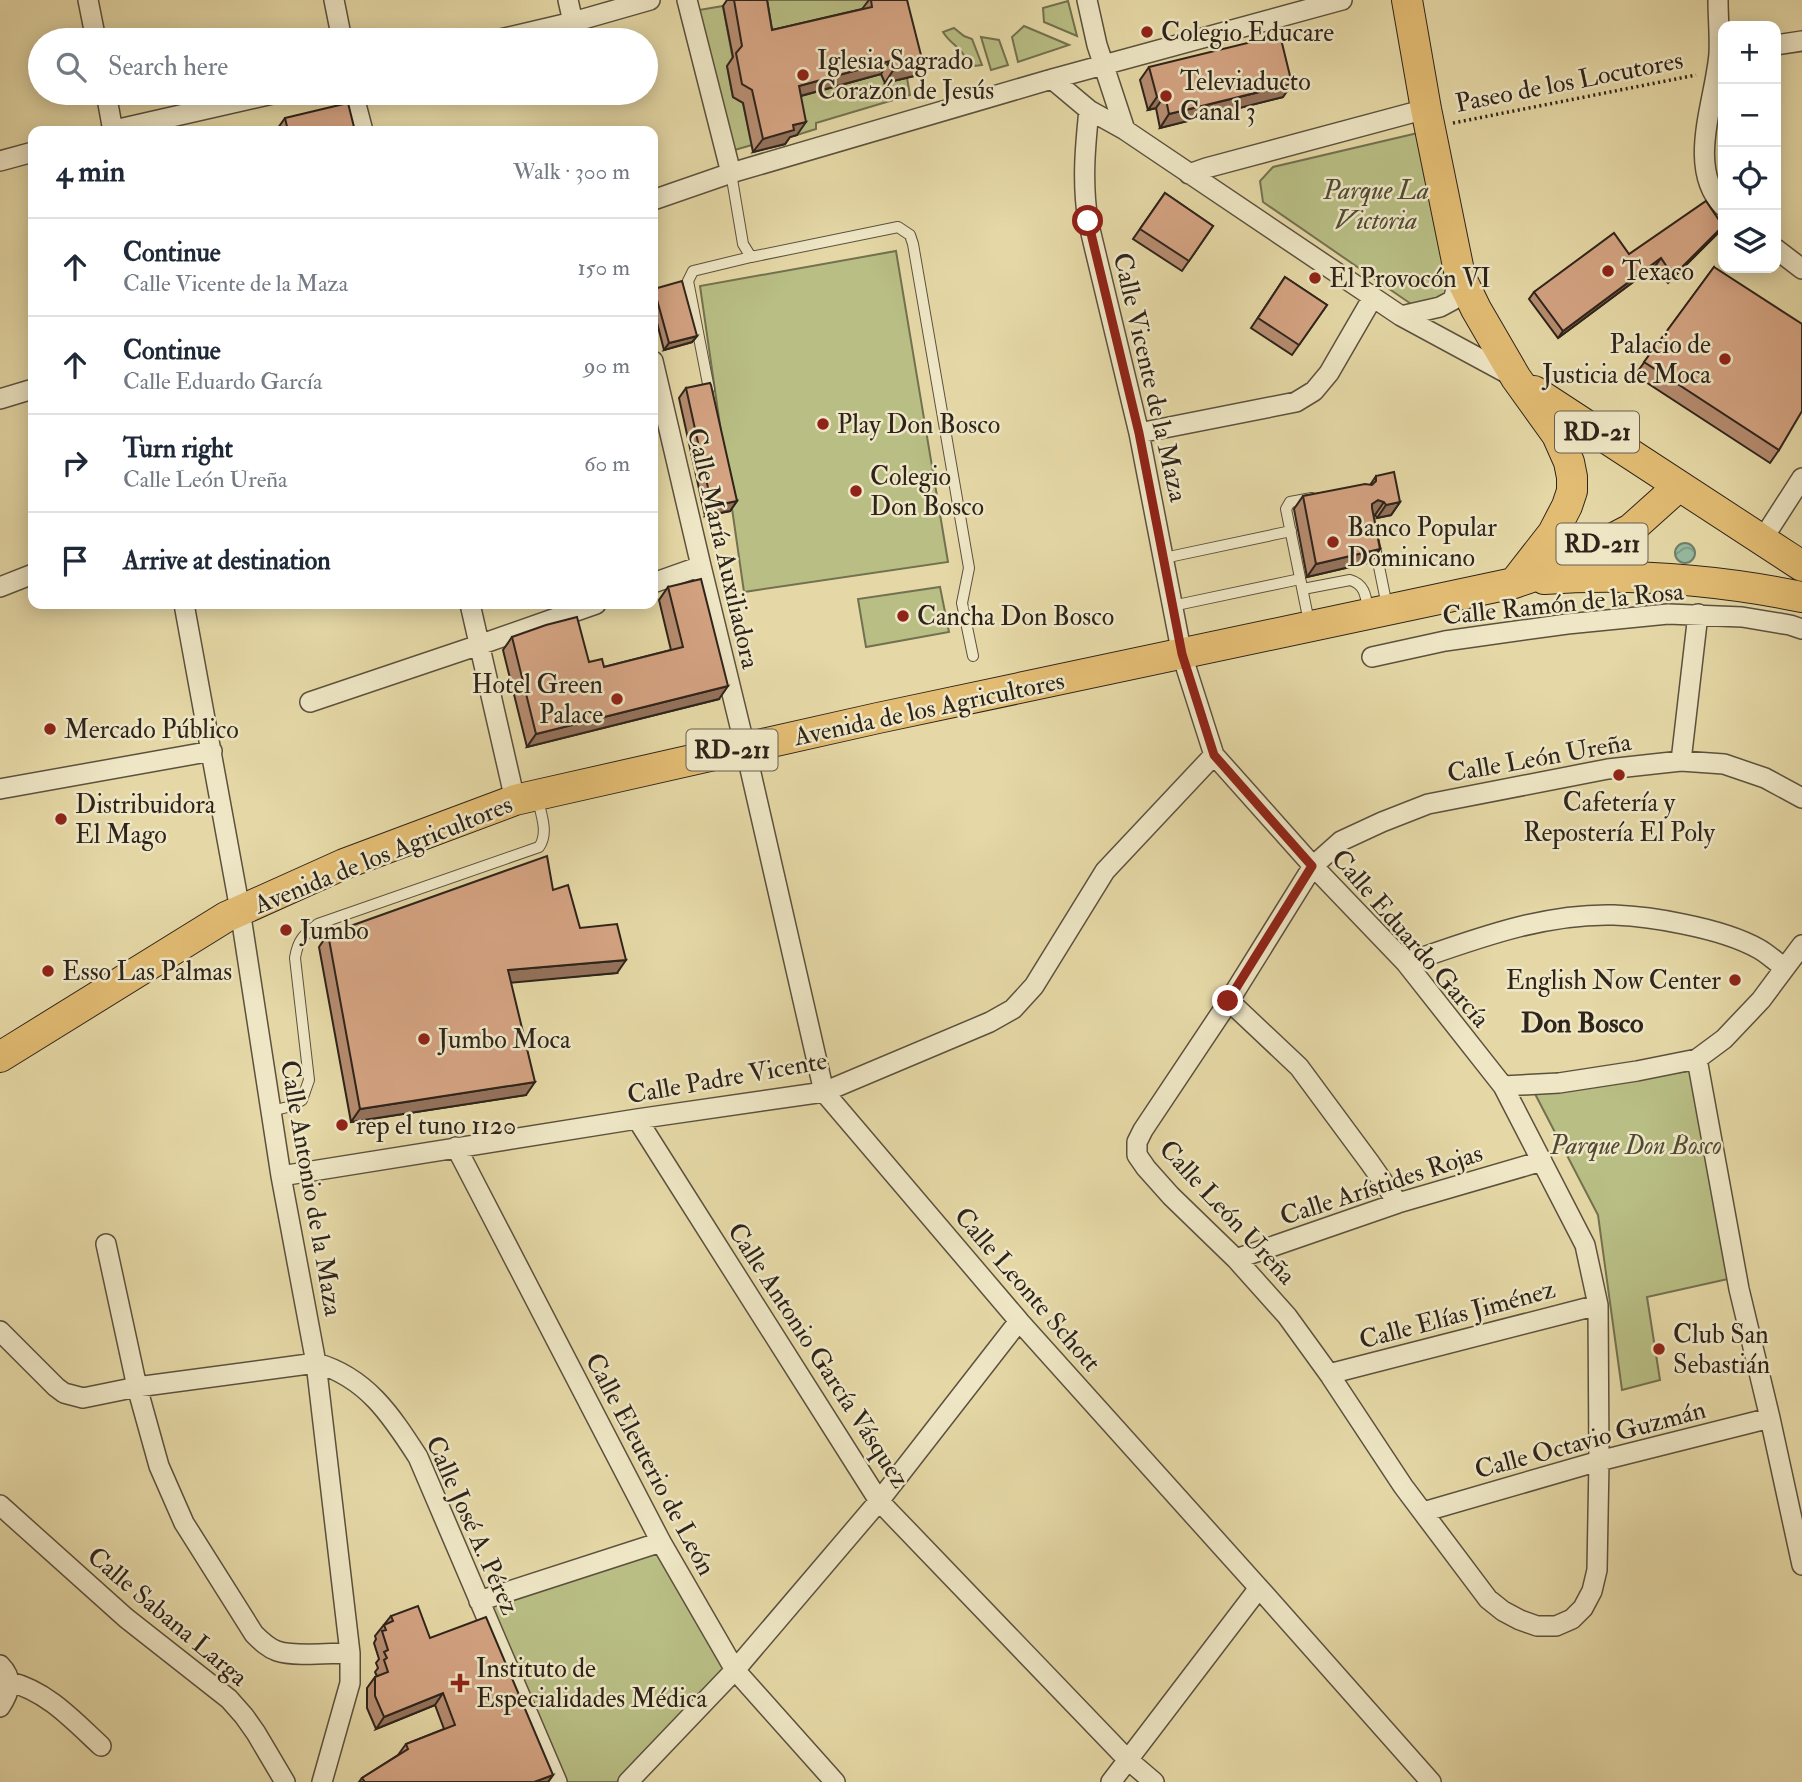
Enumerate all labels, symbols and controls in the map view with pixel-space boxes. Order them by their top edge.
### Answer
place label: Colegio Educare [1161,17,1334,49]
map controls [1718,21,1781,273]
button: + [1718,21,1781,84]
marker: Colegio Educare [1139,24,1155,40]
search box [28,28,658,105]
street label: Paseo de los Locutores [1453,44,1686,120]
place label: Iglesia Sagrado Corazón de Jesús [817,45,994,107]
icon: search [52,48,90,86]
text: Search here [108,51,228,83]
place label: Televiaducto Canal 3 [1180,66,1311,128]
marker: Iglesia Sagrado Corazón de Jesús [795,67,811,83]
button: − [1718,84,1781,147]
marker: Televiaducto Canal 3 [1158,88,1174,104]
button: locate [1718,147,1781,210]
text: 4 min [56,153,125,190]
text: Walk · 300 m [513,157,630,186]
park label: Parque La Victoria [1322,175,1429,237]
route start [1072,205,1103,236]
button: layers [1718,210,1781,273]
text: Continue [123,237,221,269]
icon: ahead [56,248,94,286]
street label: Calle Vicente de la Maza [1106,250,1194,505]
text: 150 m [577,253,630,282]
place label: Texaco [1622,256,1694,288]
place label: El Provocón VI [1329,263,1491,295]
marker: Texaco [1600,263,1616,279]
text: Calle Vicente de la Maza [123,269,348,298]
marker: El Provocón VI [1307,270,1323,286]
place label: Palacio de Justicia de Moca [1541,329,1711,391]
text: Continue [123,335,221,367]
icon: ahead [56,346,94,384]
text: 90 m [584,351,630,380]
marker: Palacio de Justicia de Moca [1717,351,1733,367]
text: Calle Eduardo García [123,367,322,396]
place label: Play Don Bosco [837,409,1000,441]
road number: RD-21 [1555,412,1639,452]
marker: Play Don Bosco [815,416,831,432]
street label: Calle María Auxiliadora [680,425,766,672]
text: Turn right [123,433,233,465]
icon: right [56,444,94,482]
text: 60 m [584,449,630,478]
place label: Colegio Don Bosco [870,461,984,523]
text: Calle León Ureña [123,465,288,494]
marker: Colegio Don Bosco [848,483,864,499]
place label: Banco Popular Dominicano [1347,512,1497,574]
road number: RD-211 [1556,524,1648,564]
marker: Banco Popular Dominicano [1325,534,1341,550]
icon: arrive [56,542,94,580]
text: Arrive at destination [123,545,331,577]
street label: Calle Ramón de la Rosa [1441,575,1686,633]
place label: Cancha Don Bosco [917,601,1114,633]
marker: Cancha Don Bosco [895,608,911,624]
street label: Avenida de los Agricultores [790,665,1068,754]
place label: Hotel Green Palace [471,669,603,731]
marker: Hotel Green Palace [609,691,625,707]
place label: Mercado Público [64,714,239,746]
marker: Mercado Público [42,721,58,737]
street label: Calle León Ureña [1445,726,1634,790]
road number: RD-211 [686,730,778,770]
marker: Cafetería y Repostería El Poly [1611,767,1627,783]
place label: Cafetería y Repostería El Poly [1523,787,1715,850]
street label: Avenida de los Agricultores [249,788,517,922]
place label: Distribuidora El Mago [75,789,216,851]
marker: Distribuidora El Mago [53,811,69,827]
street label: Calle Eduardo García [1324,843,1496,1034]
place label: Jumbo [299,915,369,947]
marker: Jumbo [278,922,294,938]
place label: Esso Las Palmas [62,956,232,988]
marker: Esso Las Palmas [40,963,56,979]
place label: English Now Center [1506,965,1721,997]
marker: English Now Center [1727,972,1743,988]
route end [1212,985,1243,1016]
district label: Don Bosco [1521,1006,1644,1041]
place label: Jumbo Moca [437,1024,571,1056]
marker: Jumbo Moca [416,1031,432,1047]
street label: Calle Padre Vicente [625,1045,830,1111]
street label: Calle Antonio de la Maza [273,1058,349,1319]
place label: rep el tuno 1120 [356,1110,516,1143]
marker: rep el tuno 1120 [334,1117,350,1133]
park label: Parque Don Bosco [1549,1130,1722,1162]
street label: Calle León Ureña [1152,1134,1303,1292]
street label: Calle Arístides Rojas [1276,1137,1487,1233]
street label: Calle Leonte Schott [947,1201,1107,1378]
street label: Calle Antonio García Vásquez [720,1217,916,1495]
street label: Calle Elías Jiménez [1356,1273,1559,1357]
place label: Club San Sebastián [1673,1319,1770,1381]
marker: Club San Sebastián [1651,1341,1667,1357]
street label: Calle Eleuterio de León [578,1348,722,1581]
street label: Calle Octavio Guzmán [1471,1394,1709,1486]
street label: Calle José A. Pérez [418,1431,526,1620]
street label: Calle Sabana Larga [80,1540,254,1693]
place label: Instituto de Especialidades Médica [476,1653,707,1716]
marker: Instituto de Especialidades Médica [450,1673,470,1693]

